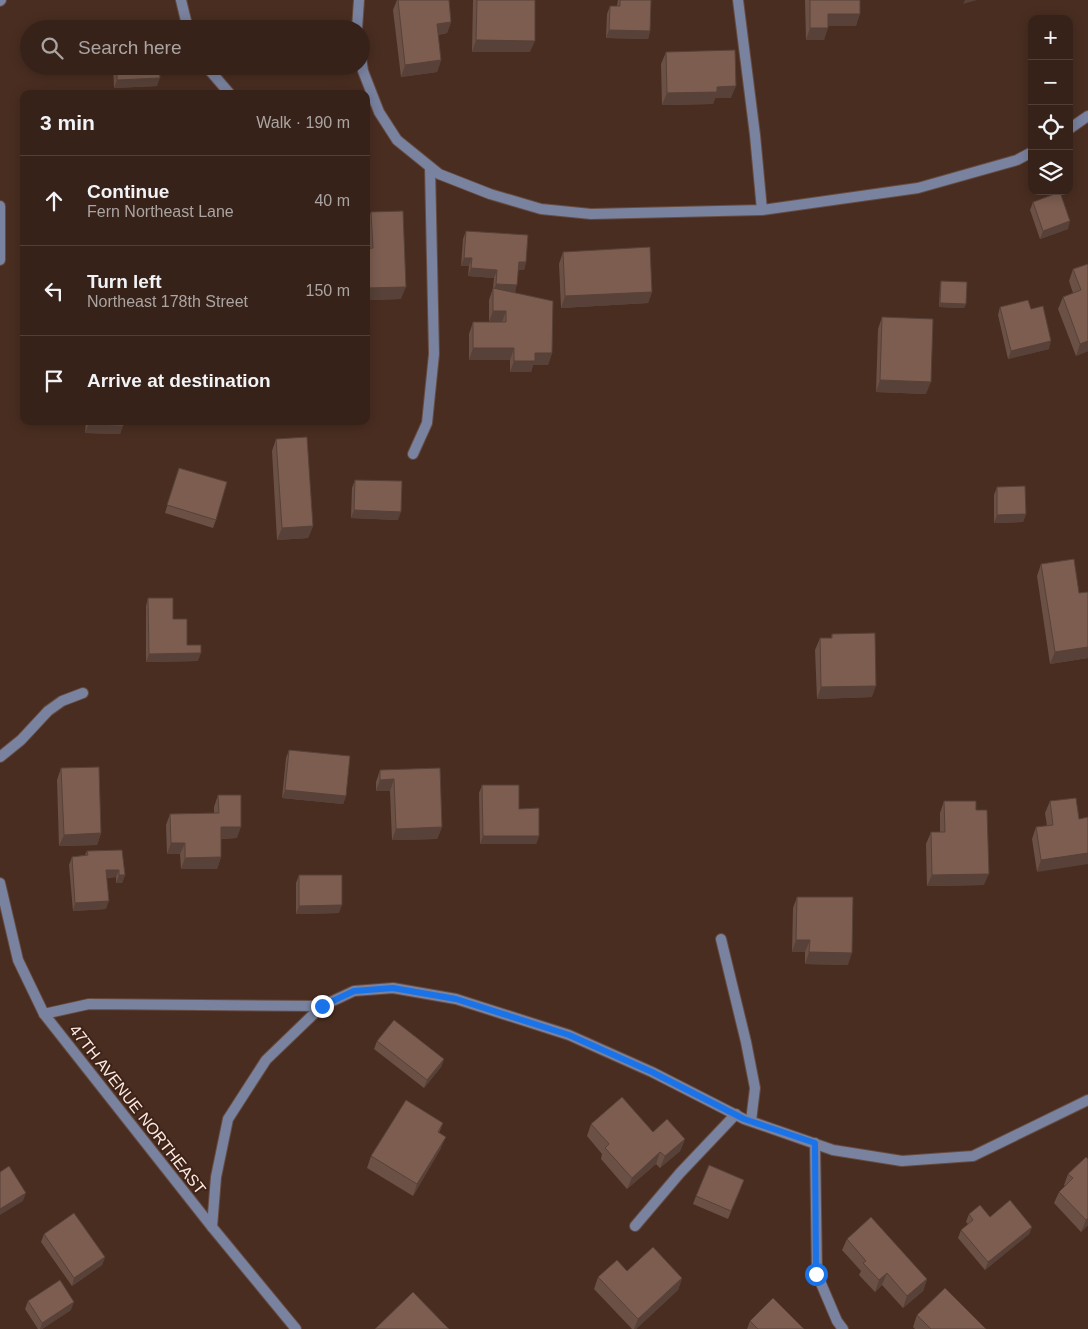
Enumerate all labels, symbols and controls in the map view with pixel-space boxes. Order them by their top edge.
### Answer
map controls [1028,15,1073,195]
button: + [1028,15,1073,60]
search box [20,20,370,75]
icon: search [38,34,66,62]
text: Search here [78,37,182,58]
button: − [1028,60,1073,105]
button: locate [1028,105,1073,150]
text: 3 min [40,111,95,134]
text: Walk · 190 m [256,114,350,131]
button: layers [1028,150,1073,195]
text: Continue [87,181,169,202]
icon: ahead [40,187,68,215]
text: 40 m [314,192,350,209]
text: Fern Northeast Lane [87,203,234,220]
text: Turn left [87,271,162,292]
icon: left [40,277,68,305]
text: 150 m [306,282,350,299]
text: Northeast 178th Street [87,293,248,310]
icon: arrive [40,367,68,395]
text: Arrive at destination [87,370,271,391]
route end [311,995,334,1018]
street label: 47TH AVENUE NORTHEAST [66,1021,209,1198]
route start [805,1263,828,1286]

